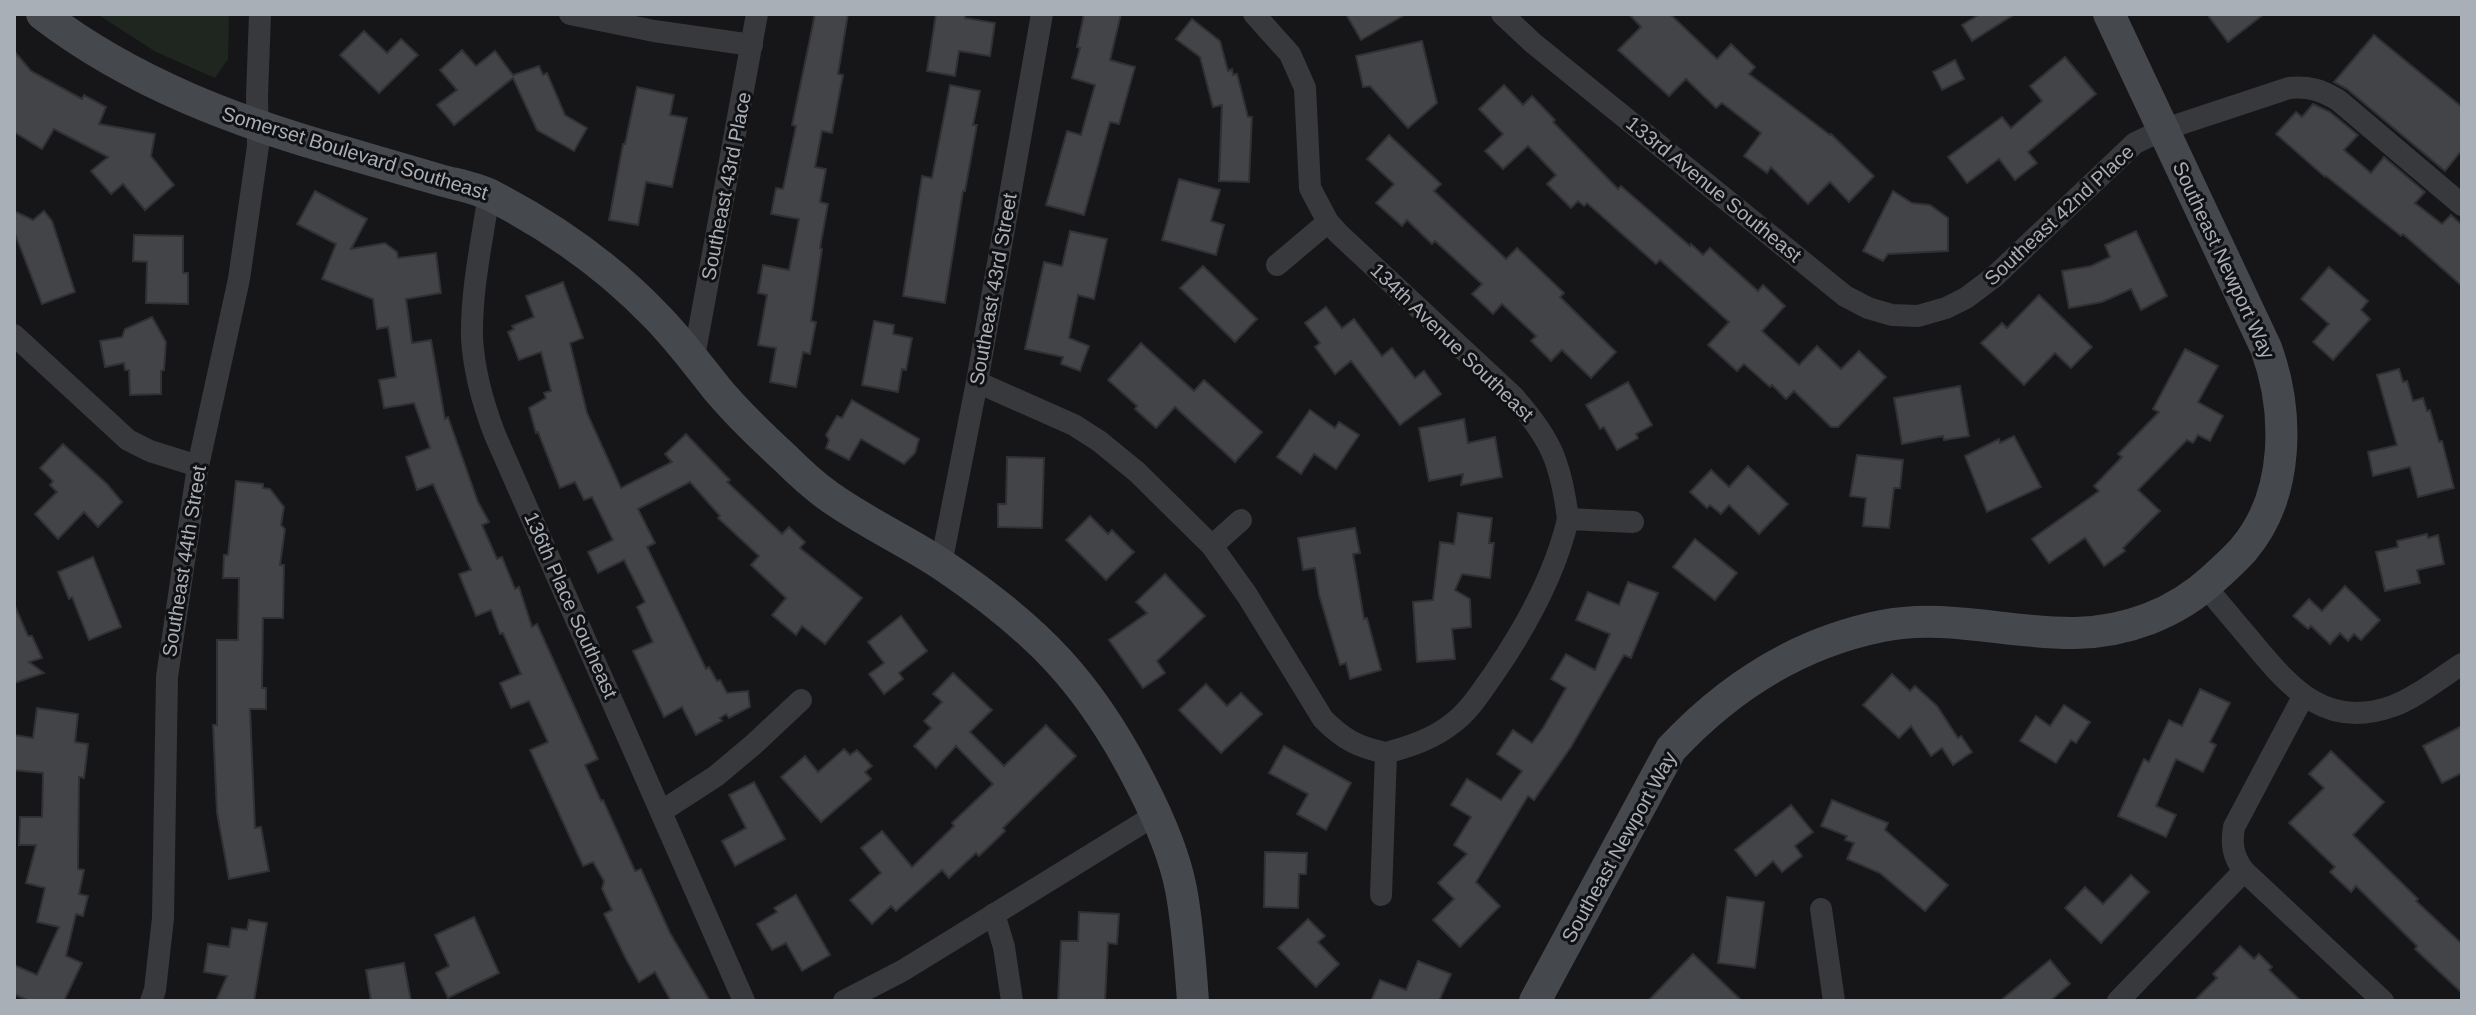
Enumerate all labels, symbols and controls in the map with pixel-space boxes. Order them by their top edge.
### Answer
street label: Southeast 43rd Place [697,90,755,282]
street label: Somerset Boulevard Southeast [219,102,491,204]
street label: 133rd Avenue Southeast [1622,112,1806,267]
street label: Southeast 42nd Place [1980,140,2138,290]
street label: Southeast Newport Way [2169,158,2279,362]
street label: Southeast 43rd Street [965,191,1021,387]
street label: 134th Avenue Southeast [1366,259,1538,426]
street label: Southeast 44th Street [158,463,210,658]
street label: 136th Place Southeast [520,509,622,702]
street label: Southeast Newport Way [1557,748,1681,946]

